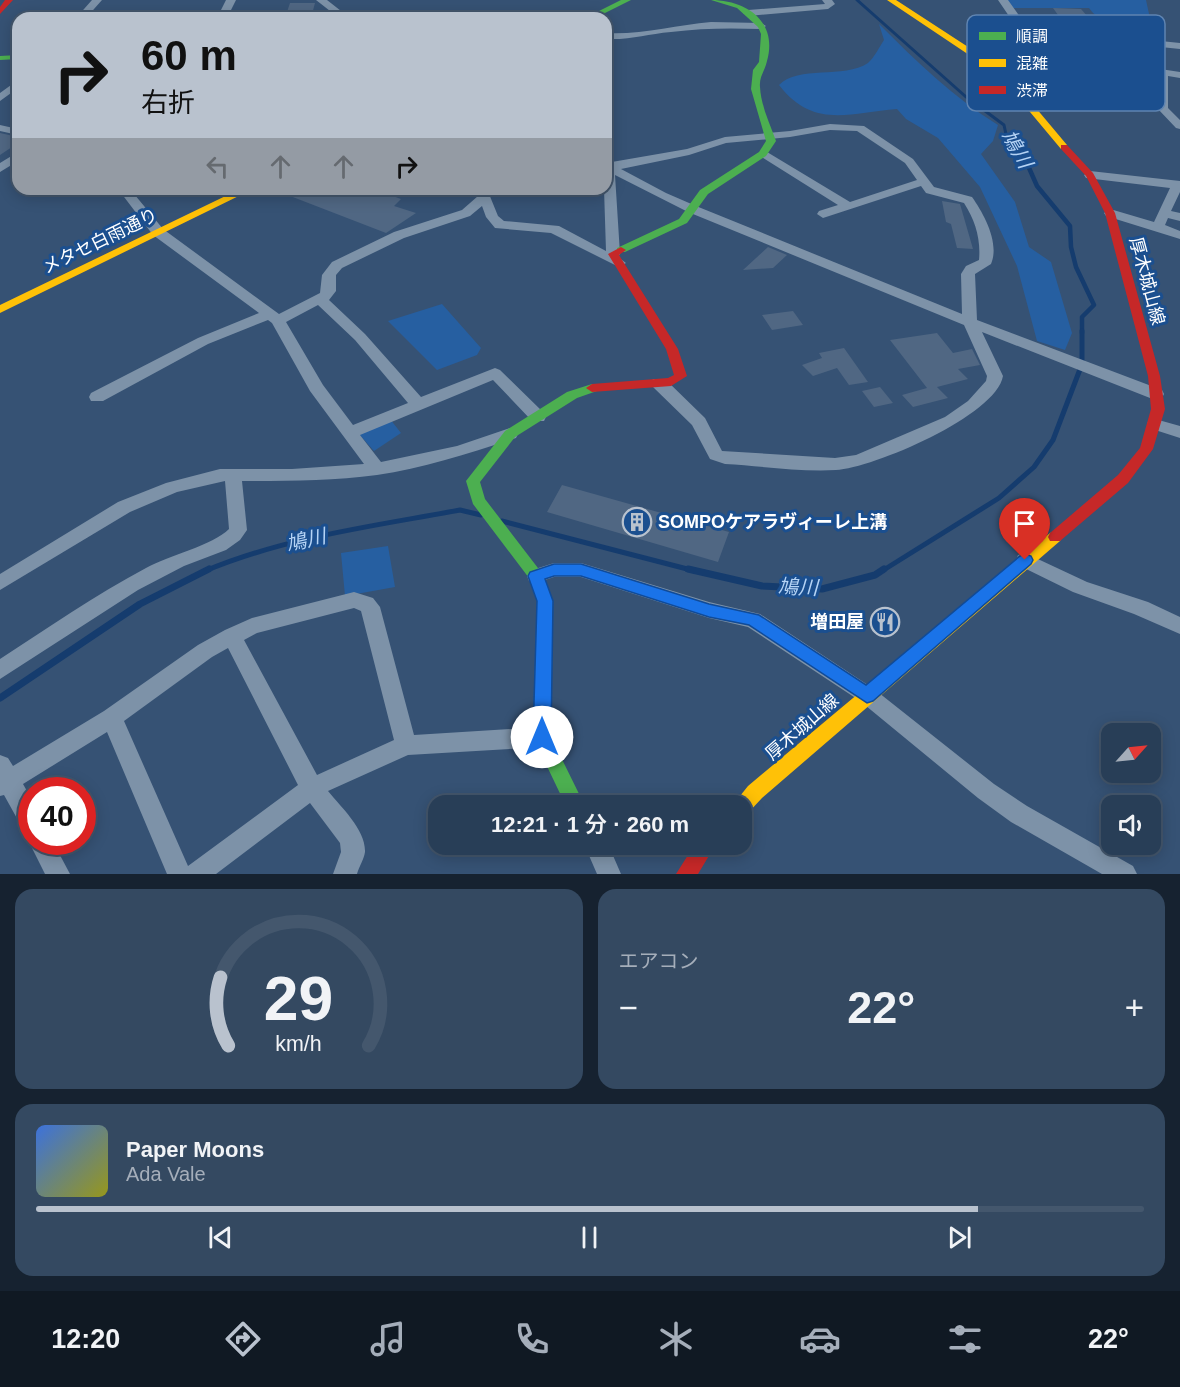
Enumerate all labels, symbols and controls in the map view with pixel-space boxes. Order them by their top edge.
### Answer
legend [967,15,1165,111]
text: 順調 [1016,28,1048,45]
text: 60 m [141,32,237,79]
icon: right [42,36,120,114]
text: 混雑 [1016,55,1048,72]
text: 渋滞 [1016,82,1048,99]
text: 右折 [141,88,195,118]
water label: 鳩川 [997,126,1038,174]
icon: left [201,150,234,183]
icon: ahead [264,150,297,183]
icon: ahead [327,150,360,183]
icon: right [390,150,423,183]
street label: メタセ白雨通り [39,204,161,278]
street label: 厚木城山線 [1126,235,1168,327]
pin [999,498,1050,560]
building icon: SOMPOケアラヴィーレ上溝 [621,506,653,538]
icon: arrive [1008,507,1041,540]
place label: SOMPOケアラヴィーレ上溝 [658,511,887,532]
water label: 鳩川 [284,524,330,555]
water label: 鳩川 [778,575,820,599]
restaurant icon: 増田屋 [869,606,901,638]
place label: 増田屋 [810,612,864,632]
street label: 厚木城山線 [761,690,843,764]
position arrow [510,705,574,769]
north arrow [1101,723,1161,783]
map controls [1101,723,1161,855]
speed limit sign: 40 [18,777,96,855]
button: sound [1101,795,1161,855]
text: 12:21 · 1 分 · 260 m [491,812,689,837]
text: エアコン [619,950,699,972]
text: 29 [264,964,333,1033]
text: 22° [847,982,915,1033]
text: − [619,989,638,1026]
text: + [1125,989,1144,1026]
text: km/h [276,1032,322,1056]
text: Paper Moons [126,1137,264,1162]
text: Ada Vale [126,1163,206,1185]
icon: previous [204,1221,237,1254]
icon: pause [573,1221,606,1254]
icon: next [943,1221,976,1254]
icon: directions [222,1318,264,1360]
icon: music [367,1318,409,1360]
icon: phone [511,1318,553,1360]
icon: climate [655,1318,697,1360]
icon: car [799,1318,841,1360]
icon: filters [944,1318,986,1360]
text: 12:20 [51,1324,120,1354]
text: 22° [1088,1324,1129,1354]

